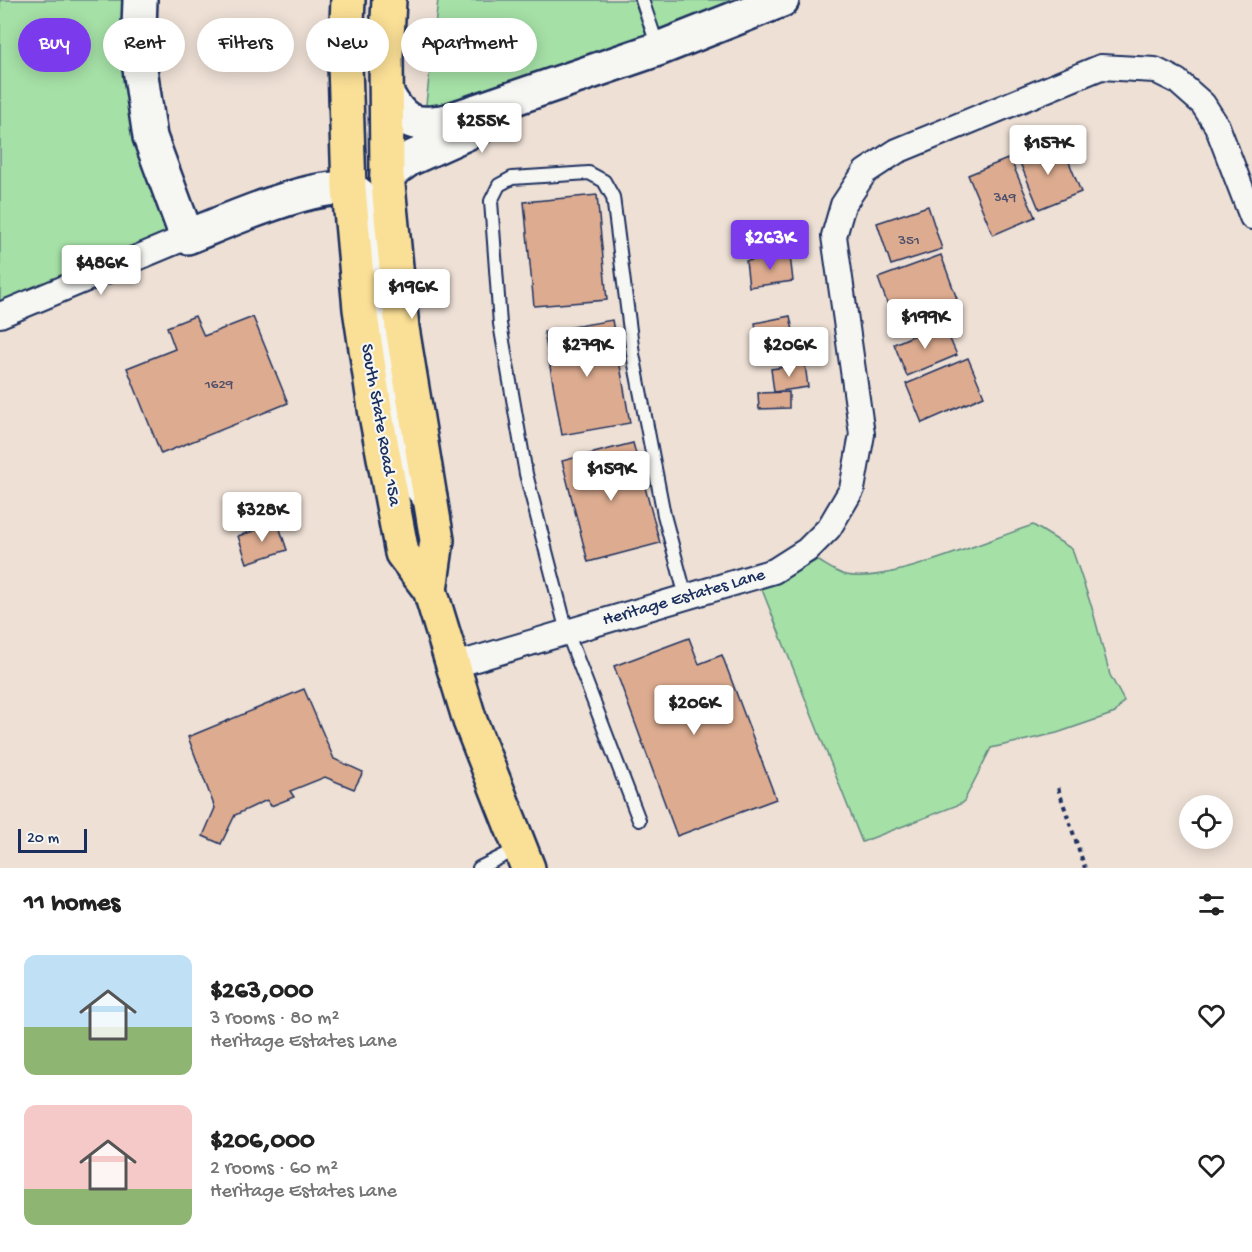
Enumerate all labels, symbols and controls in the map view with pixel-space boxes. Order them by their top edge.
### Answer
chip: Buy [18,18,91,72]
chip: Rent [103,18,185,72]
chip: Filters [197,18,294,72]
chip: New [306,18,389,72]
chip: Apartment [401,18,537,72]
pin: $255K [440,103,524,154]
text: $255K [457,111,507,134]
pin: $157K [1006,125,1090,176]
text: $157K [1024,133,1073,156]
house number: 349 [993,189,1017,207]
pin: $263K [728,220,812,271]
text: $263K [745,228,795,251]
house number: 351 [897,232,920,250]
pin: $486K [59,245,143,296]
text: $486K [76,253,126,276]
pin: $196K [370,269,454,320]
text: $196K [388,277,436,300]
pin: $199K [883,299,967,350]
text: $199K [901,307,949,330]
pin: $279K [545,327,629,378]
pin: $206K [747,327,831,378]
text: $279K [562,335,612,358]
text: $206K [763,335,815,358]
street label: South State Road 15a [355,342,405,509]
house number: 1629 [204,376,234,394]
pin: $159K [569,451,653,502]
text: $159K [587,459,635,482]
pin: $328K [220,492,304,543]
text: $328K [236,500,288,523]
street label: Heritage Estates Lane [600,565,768,631]
pin: $206K [652,685,736,736]
text: $206K [668,693,720,716]
map controls [1179,795,1233,849]
button: locate [1179,795,1233,849]
scale bar [18,826,87,854]
text: 20 m [27,830,59,849]
icon: filters [1195,888,1228,921]
text: 11 homes [24,889,120,920]
text: $263,000 [210,977,314,1008]
icon: home [72,979,144,1051]
icon: heart [1195,999,1228,1032]
text: 3 rooms · 80 m² [210,1008,339,1031]
text: Heritage Estates Lane [210,1031,397,1054]
text: $206,000 [210,1127,315,1158]
icon: home [72,1129,144,1201]
icon: heart [1195,1149,1228,1182]
text: 2 rooms · 60 m² [210,1158,338,1181]
text: Heritage Estates Lane [210,1181,397,1204]

